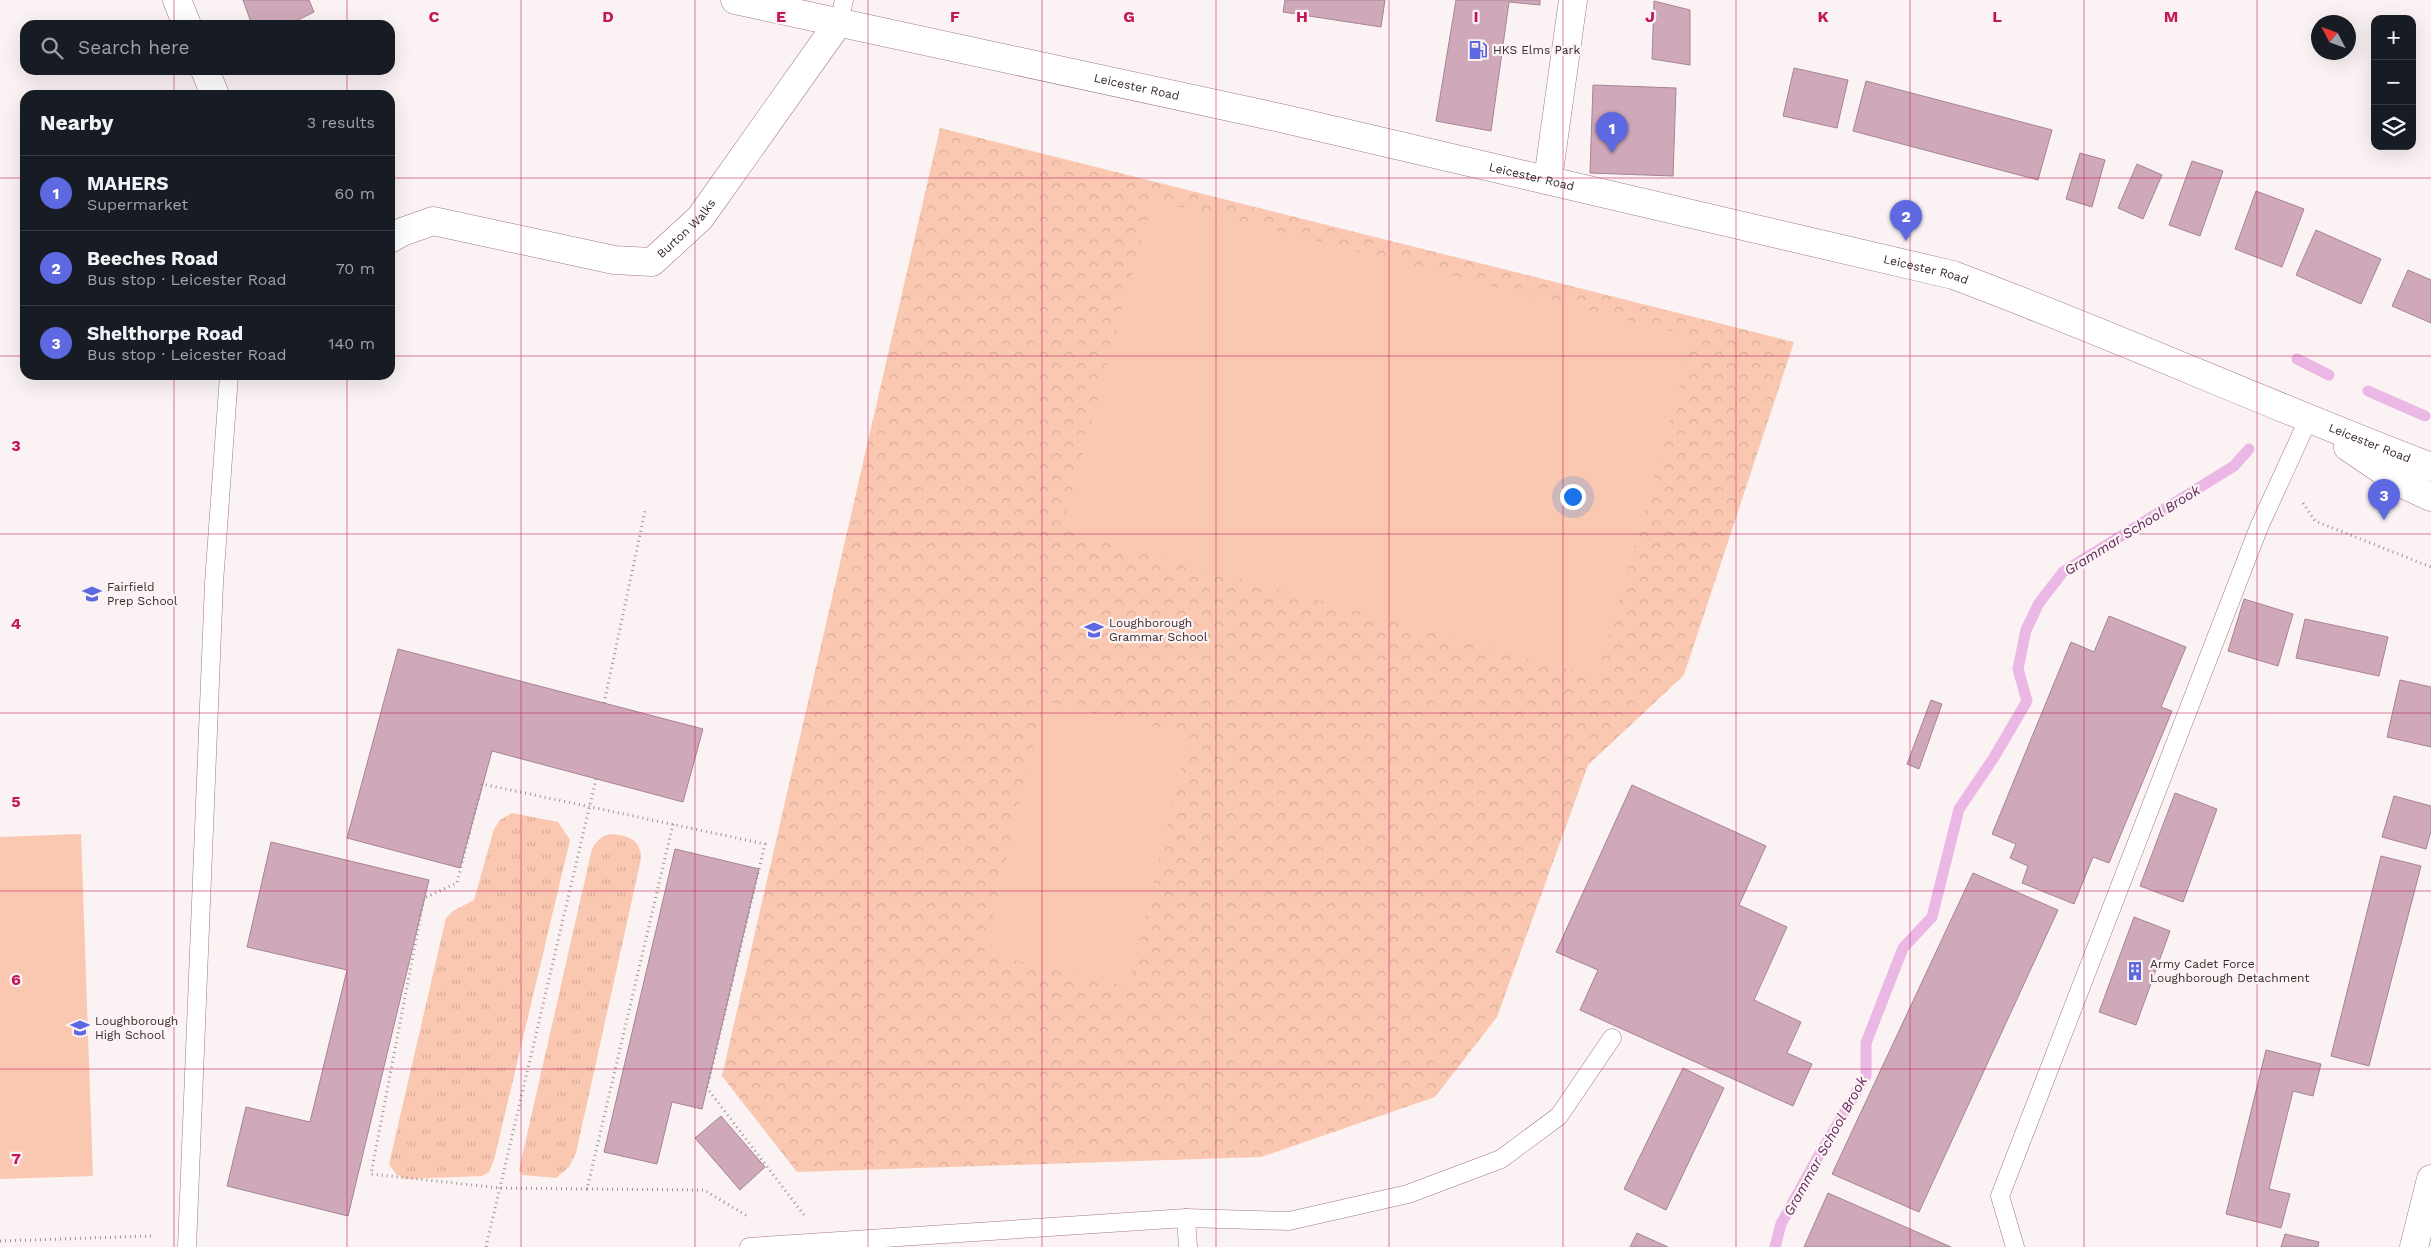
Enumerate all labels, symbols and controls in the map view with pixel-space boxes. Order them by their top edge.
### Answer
text: C [429,7,440,26]
text: D [602,7,614,26]
text: E [776,7,786,26]
text: F [950,7,960,26]
text: G [1123,7,1135,26]
text: H [1296,7,1308,26]
text: I [1473,7,1479,26]
text: J [1645,7,1655,26]
text: K [1817,7,1829,26]
text: L [1992,7,2002,26]
text: M [2164,7,2178,26]
north arrow [2311,15,2356,60]
map controls [2371,15,2416,150]
button: + [2371,15,2416,60]
search box [20,20,395,75]
icon: search [38,34,66,62]
text: Search here [78,36,189,59]
fuel station icon: HKS Elms Park [1467,39,1489,61]
place label: HKS Elms Park [1493,43,1580,57]
button: − [2371,60,2416,105]
street label: Leicester Road [1093,71,1181,103]
button: layers [2371,105,2416,150]
text: Nearby [40,110,113,135]
pin: 1 [1596,112,1628,153]
text: 3 results [307,113,375,132]
street label: Leicester Road [1488,160,1576,193]
text: MAHERS [87,172,169,195]
text: 1 [53,184,59,203]
text: 60 m [335,184,375,203]
text: Supermarket [87,195,188,214]
street label: Burton Walks [654,196,718,261]
pin: 2 [1890,200,1922,241]
text: Beeches Road [87,247,218,270]
street label: Leicester Road [1882,252,1970,287]
text: 2 [51,259,61,278]
text: 70 m [336,259,375,278]
text: Bus stop · Leicester Road [87,270,287,289]
text: Shelthorpe Road [87,322,243,345]
text: 3 [51,334,61,353]
text: 140 m [328,334,375,353]
text: Bus stop · Leicester Road [87,345,287,364]
street label: Leicester Road [2327,420,2413,466]
text: 3 [11,436,21,455]
pin: 3 [2368,479,2400,520]
water label: Grammar School Brook [2061,482,2203,578]
your location [1560,484,1586,510]
place label: Fairfield Prep School [107,580,178,608]
school or university icon: Fairfield Prep School [81,583,103,605]
text: 4 [11,614,21,633]
place label: Loughborough Grammar School [1109,616,1208,644]
school or university icon: Loughborough Grammar School [1083,619,1105,641]
text: 5 [11,792,21,811]
place label: Army Cadet Force Loughborough Detachment [2150,957,2309,985]
building icon: Army Cadet Force Loughborough Detachment [2124,960,2146,982]
text: 6 [11,970,21,989]
place label: Loughborough High School [95,1014,178,1042]
school or university icon: Loughborough High School [69,1017,91,1039]
water label: Grammar School Brook [1780,1073,1870,1218]
text: 7 [11,1149,21,1168]

